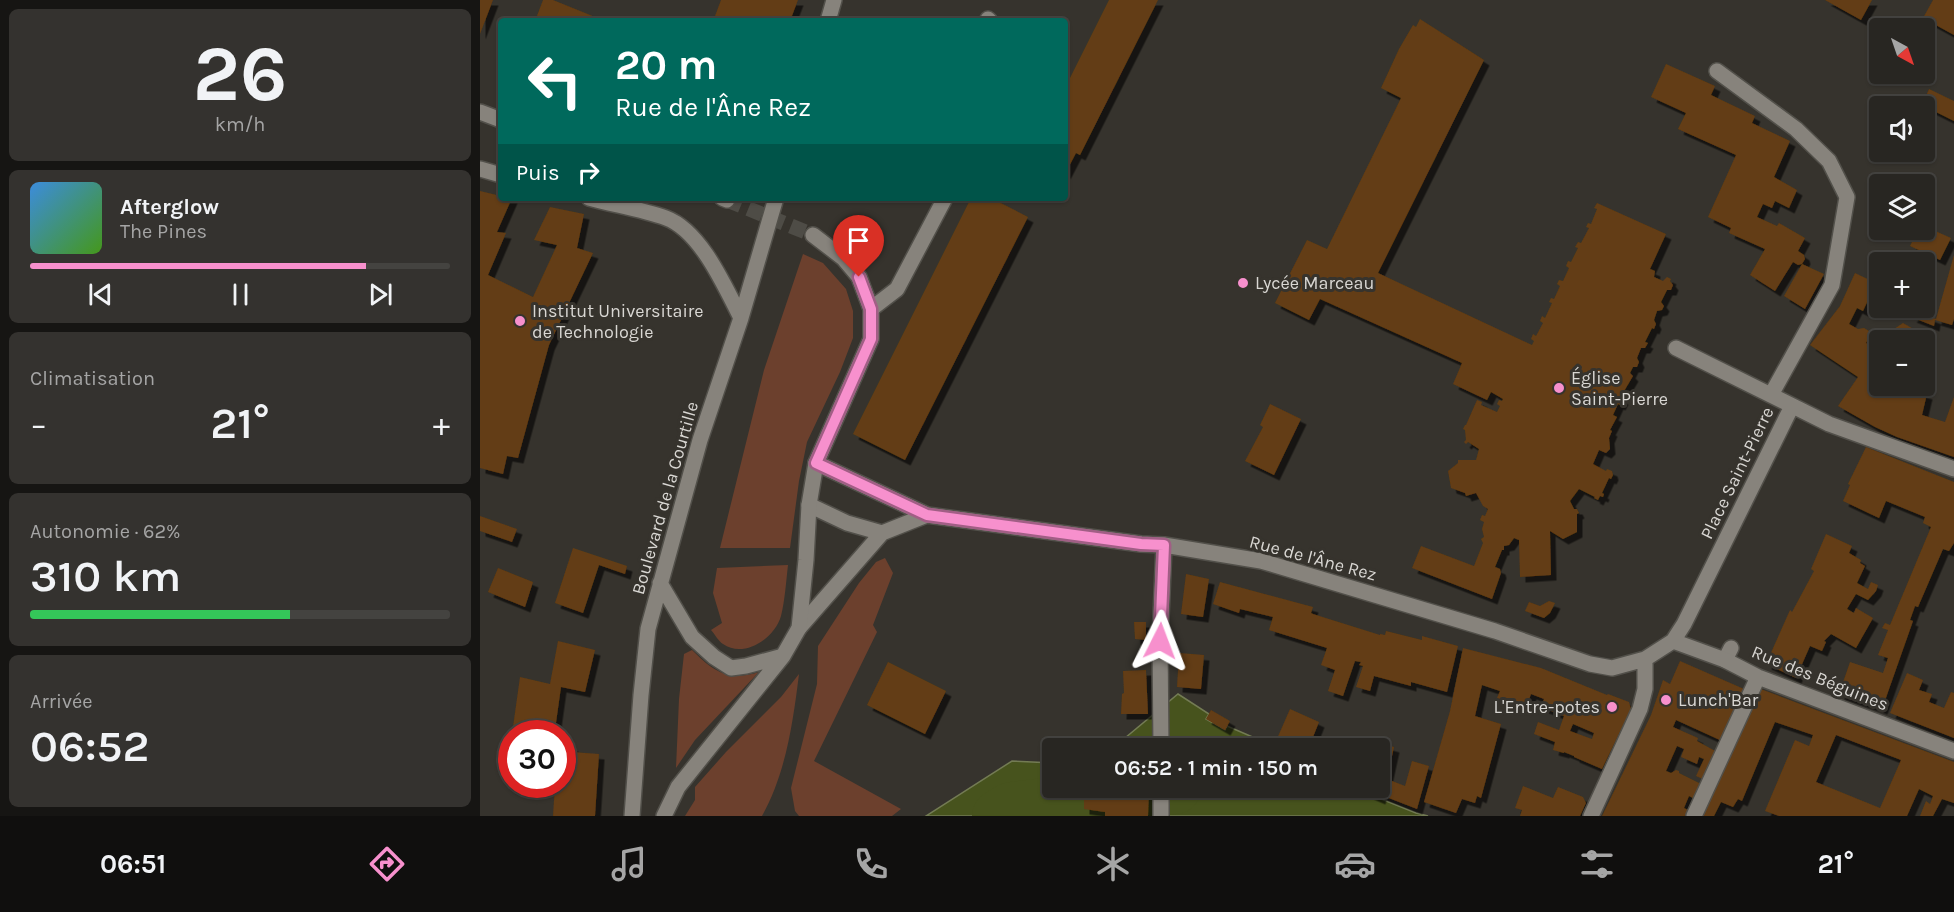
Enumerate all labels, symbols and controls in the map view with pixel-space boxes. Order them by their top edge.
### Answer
north arrow [1869,18,1935,84]
map controls [1869,18,1935,396]
text: 26 [193,28,287,120]
text: 20 m [615,40,717,90]
icon: left [516,42,594,120]
text: Rue de l'Âne Rez [615,91,811,123]
button: sound [1869,96,1935,162]
text: km/h [215,113,265,136]
icon: right [572,156,605,189]
text: Puis [516,160,560,186]
button: layers [1869,174,1935,240]
text: Afterglow [120,194,219,220]
pin [833,215,884,277]
text: The Pines [120,220,207,243]
icon: arrive [842,224,875,257]
button: + [1869,252,1935,318]
place label: Lycée Marceau [1255,272,1374,294]
marker: Lycée Marceau [1236,276,1250,290]
icon: previous [84,278,117,311]
icon: pause [224,278,257,311]
icon: next [364,278,397,311]
place label: Institut Universitaire de Technologie [532,300,704,343]
marker: Institut Universitaire de Technologie [513,314,527,328]
button: − [1869,330,1935,396]
place label: Église Saint-Pierre [1571,366,1668,410]
text: Climatisation [30,367,155,390]
marker: Église Saint-Pierre [1552,381,1566,395]
text: 21° [210,397,270,449]
street label: Boulevard de la Courtille [627,399,703,597]
street label: Place Saint-Pierre [1695,403,1779,543]
text: − [30,405,47,443]
text: + [433,405,450,443]
text: Autonomie · 62% [30,520,181,543]
street label: Rue de l'Âne Rez [1247,530,1379,586]
text: 310 km [30,550,181,602]
position arrow [1128,609,1192,673]
street label: Rue des Béguines [1748,641,1892,715]
place label: Lunch'Bar [1678,689,1759,711]
text: Arrivée [30,690,93,713]
marker: Lunch'Bar [1659,693,1673,707]
place label: L'Entre-potes [1494,696,1600,718]
marker: L'Entre-potes [1605,700,1619,714]
text: 06:52 [30,720,149,772]
speed limit sign: 30 [498,720,576,798]
text: 06:52 · 1 min · 150 m [1114,755,1318,781]
icon: directions [366,843,408,885]
icon: music [608,843,650,885]
icon: phone [850,843,892,885]
icon: climate [1092,843,1134,885]
icon: car [1334,843,1376,885]
icon: filters [1576,843,1618,885]
text: 06:51 [100,848,166,880]
text: 21° [1818,848,1854,880]

